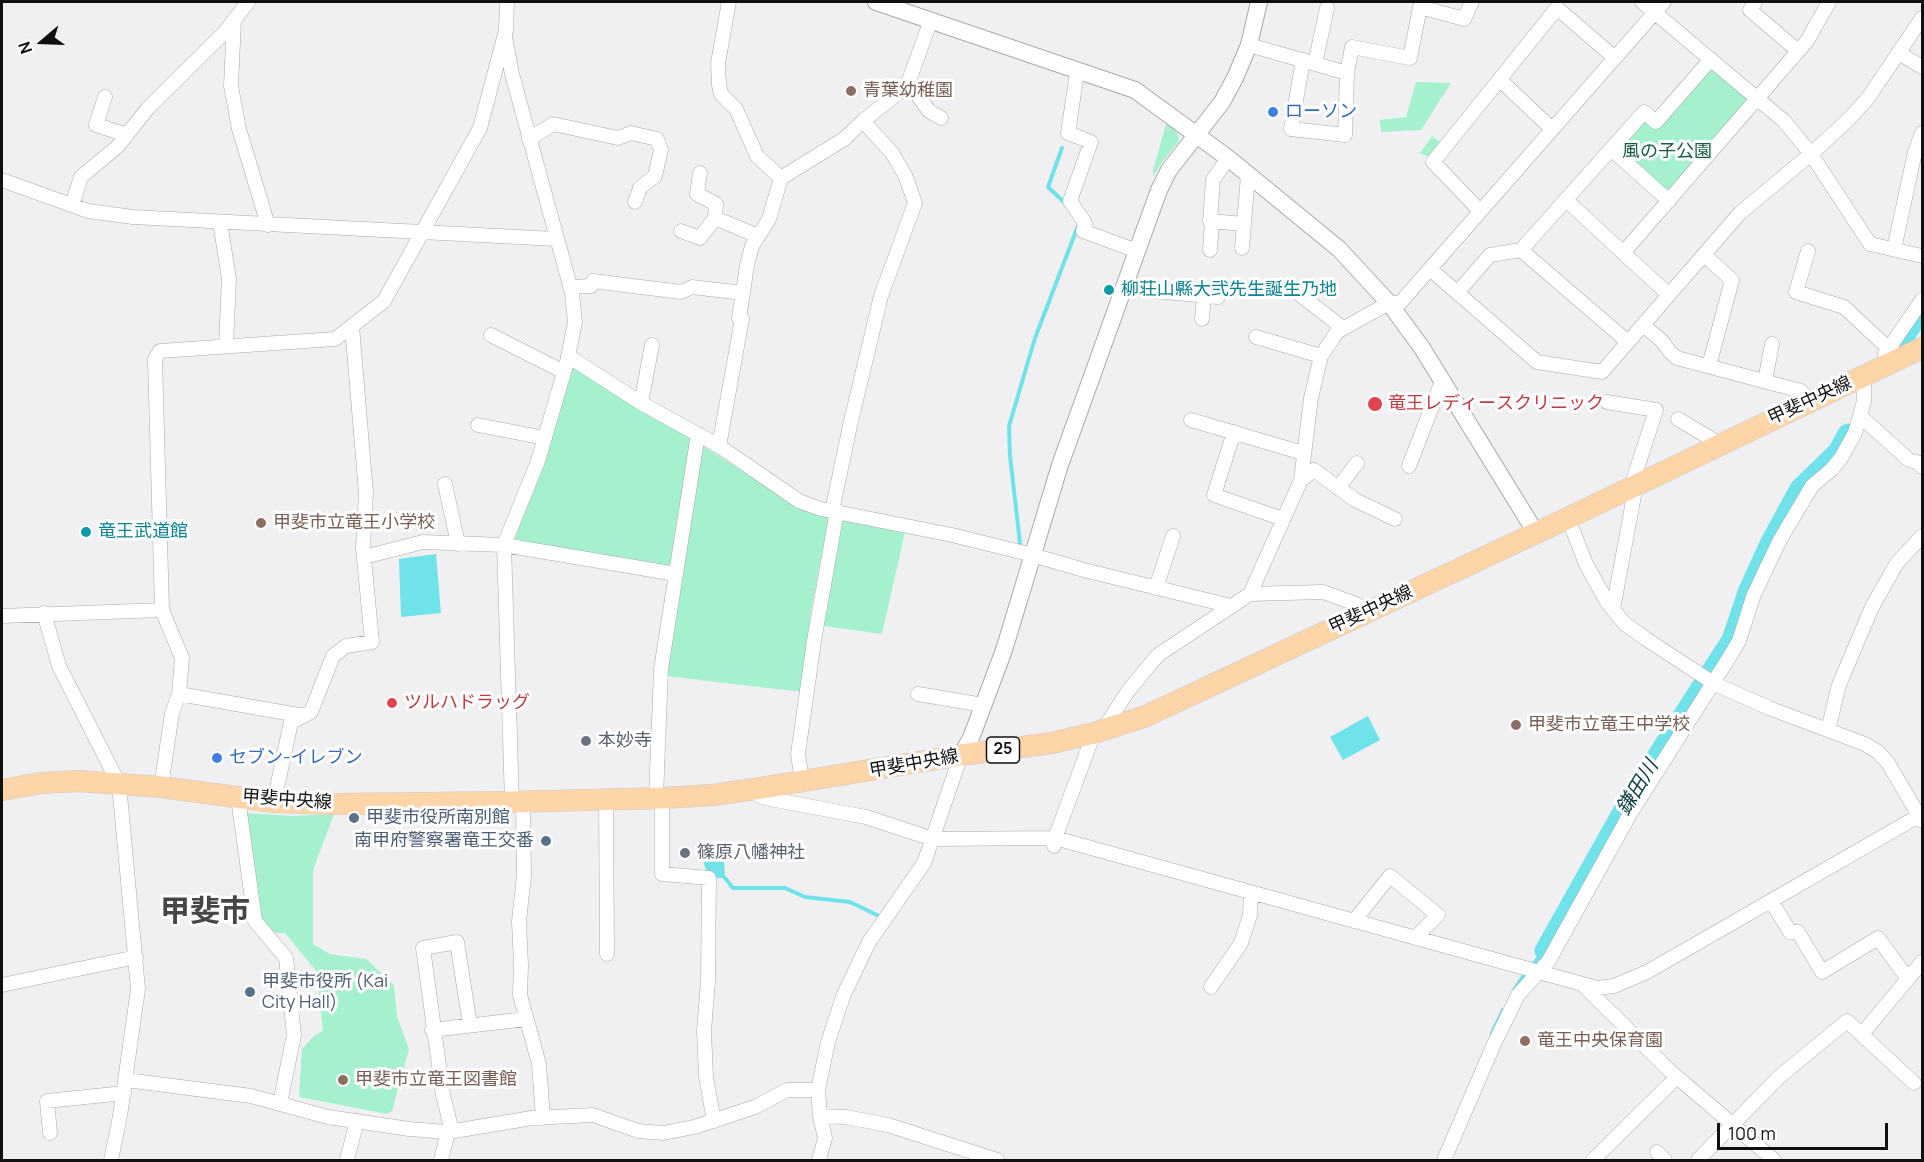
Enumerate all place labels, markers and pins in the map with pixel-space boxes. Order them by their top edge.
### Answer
place label: 青葉幼稚園 [863,80,953,102]
marker: 青葉幼稚園 [844,84,858,98]
place label: ローソン [1285,101,1357,123]
marker: ローソン [1266,105,1280,119]
place label: 柳荘山縣大弐先生誕生乃地 [1121,279,1337,301]
marker: 柳荘山縣大弐先生誕生乃地 [1102,283,1116,297]
place label: 竜王レディースクリニック [1388,393,1604,415]
marker: 竜王レディースクリニック [1366,395,1384,413]
place label: 甲斐市立竜王小学校 [273,512,435,534]
marker: 甲斐市立竜王小学校 [254,516,268,530]
place label: 竜王武道館 [98,521,188,543]
marker: 竜王武道館 [79,525,93,539]
place label: ツルハドラッグ [404,692,530,714]
marker: ツルハドラッグ [385,696,399,710]
place label: 甲斐市立竜王中学校 [1528,714,1690,736]
marker: 甲斐市立竜王中学校 [1509,718,1523,732]
place label: 本妙寺 [598,730,652,752]
marker: 本妙寺 [579,734,593,748]
place label: セブン-イレブン [229,747,363,769]
marker: セブン-イレブン [210,751,224,765]
place label: 甲斐市役所南別館 [366,807,510,829]
marker: 甲斐市役所南別館 [347,811,361,825]
place label: 南甲府警察署竜王交番 [354,830,534,852]
marker: 南甲府警察署竜王交番 [539,834,553,848]
place label: 篠原八幡神社 [697,842,805,864]
marker: 篠原八幡神社 [678,846,692,860]
place label: 甲斐市役所 (Kai City Hall) [262,971,388,1014]
marker: 甲斐市役所 (Kai City Hall) [243,985,257,999]
place label: 竜王中央保育園 [1537,1030,1663,1052]
marker: 竜王中央保育園 [1518,1034,1532,1048]
place label: 甲斐市立竜王図書館 [355,1069,517,1091]
marker: 甲斐市立竜王図書館 [336,1073,350,1087]

